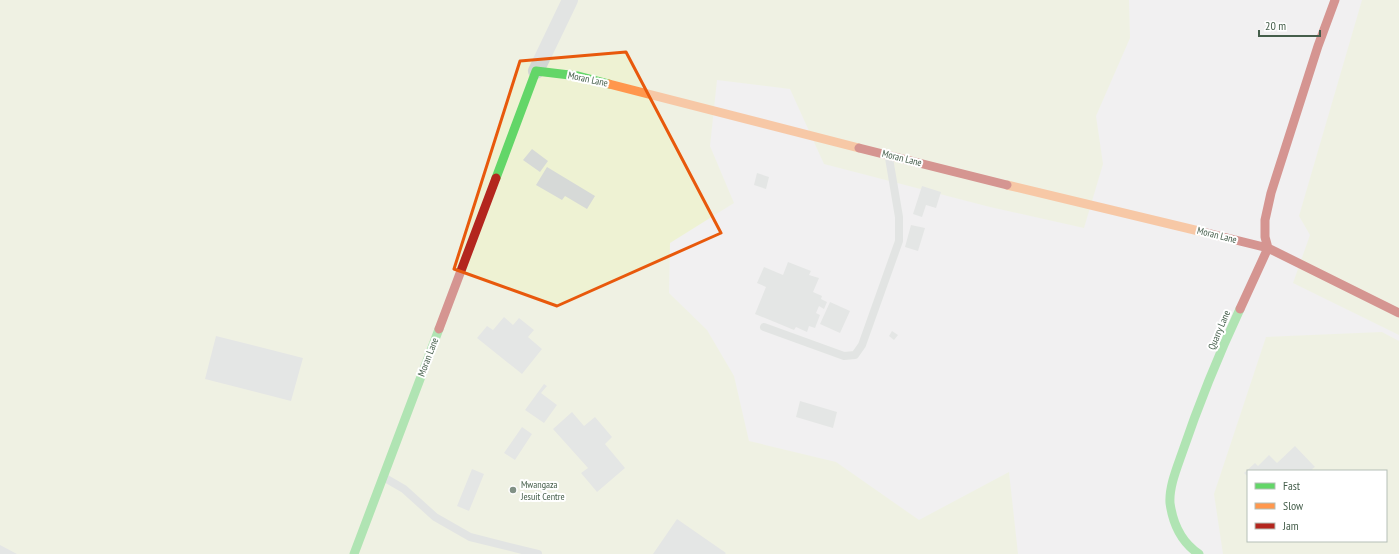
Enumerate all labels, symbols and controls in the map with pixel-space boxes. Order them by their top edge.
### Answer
scale bar [1259,12,1320,38]
text: 20 m [1265,18,1286,33]
street label: Moran Lane [567,68,609,90]
street label: Moran Lane [881,147,923,169]
street label: Moran Lane [1196,224,1238,246]
street label: Quarry Lane [1205,308,1233,352]
street label: Moran Lane [415,336,441,378]
legend [1247,470,1387,542]
place label: Mwangaza Jesuit Centre [520,478,565,503]
text: Fast [1283,478,1301,493]
marker: Mwangaza Jesuit Centre [508,485,518,495]
text: Slow [1283,498,1304,513]
text: Jam [1282,518,1299,533]

